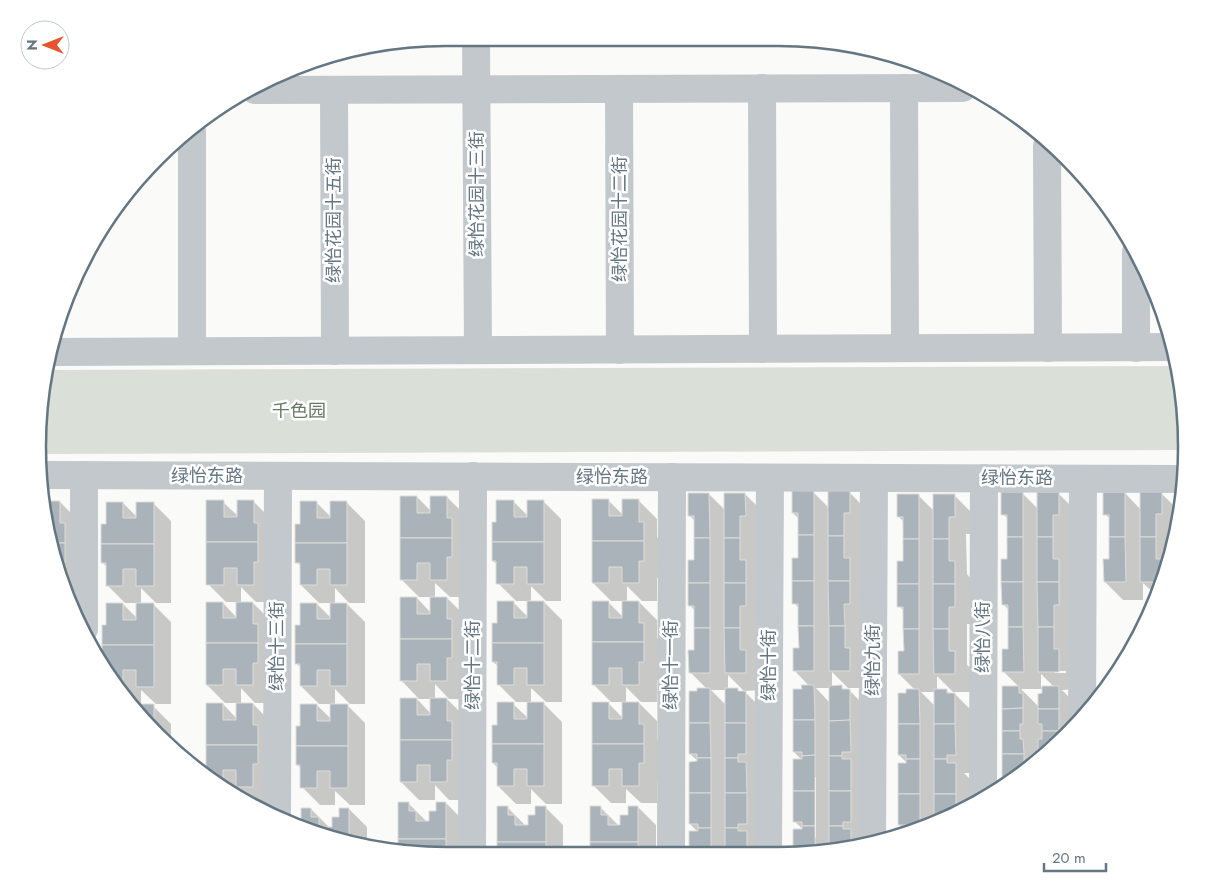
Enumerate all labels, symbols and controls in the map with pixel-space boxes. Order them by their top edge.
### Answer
north arrow [20,20,70,70]
text: N [22,39,42,51]
street label: 绿怡花园十三街 [464,131,490,257]
street label: 绿怡花园十二街 [607,156,633,282]
street label: 绿怡花园十五街 [321,157,347,283]
park label: 千色园 [272,398,326,424]
street label: 绿怡东路 [171,463,243,489]
street label: 绿怡东路 [576,464,648,490]
street label: 绿怡东路 [981,465,1053,491]
street label: 绿怡十三街 [264,601,290,691]
street label: 绿怡八街 [970,601,996,673]
street label: 绿怡十二街 [460,620,486,710]
street label: 绿怡十一街 [658,620,684,710]
street label: 绿怡九街 [860,624,886,696]
street label: 绿怡十街 [756,629,782,701]
scale bar [1044,840,1106,872]
text: 20 m [1052,847,1086,869]

